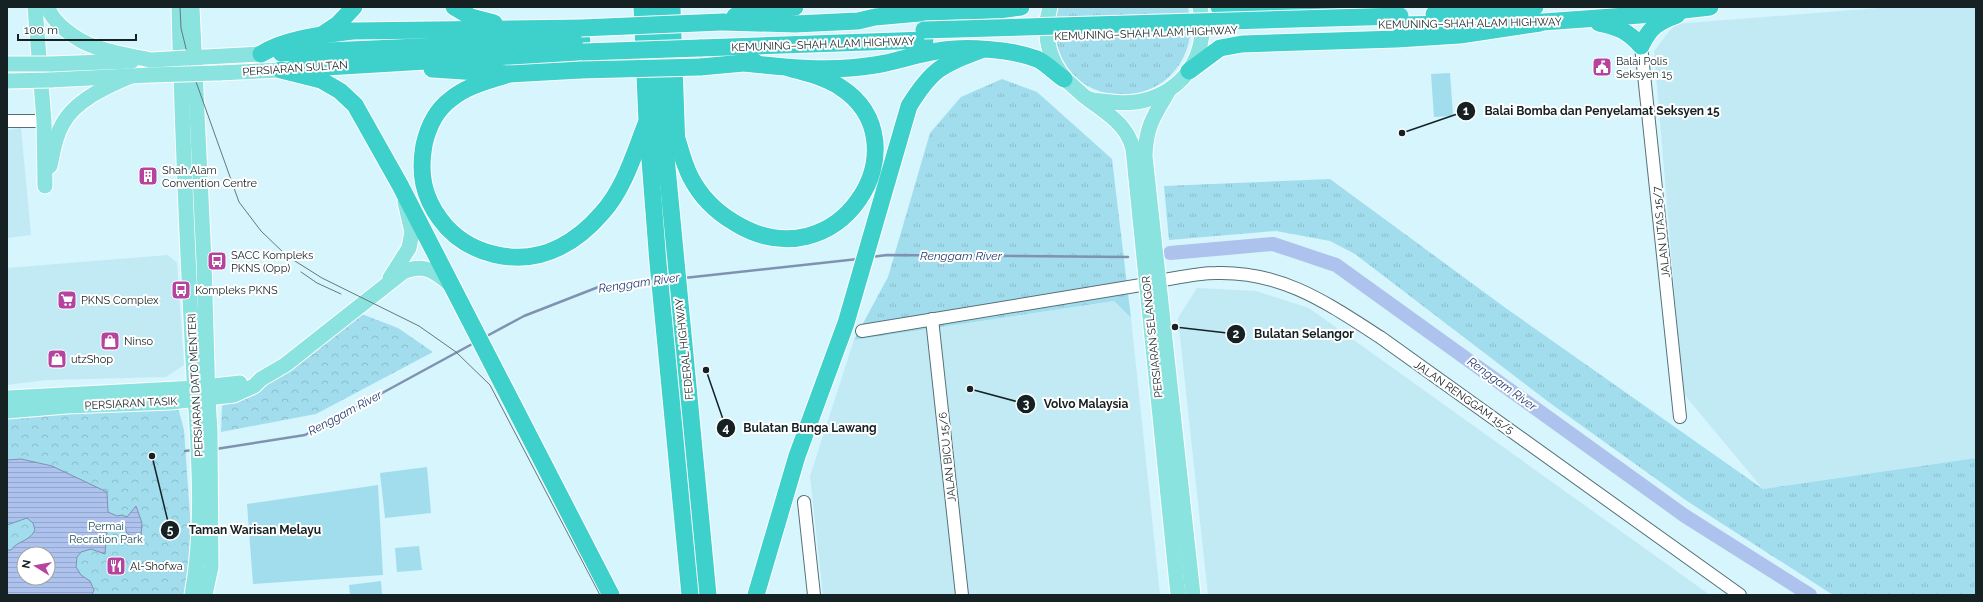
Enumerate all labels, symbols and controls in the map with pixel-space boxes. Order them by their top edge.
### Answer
street label: KEMUNING–SHAH ALAM HIGHWAY [1378,15,1562,32]
scale bar [18,16,136,42]
text: 100 m [24,23,58,37]
street label: KEMUNING–SHAH ALAM HIGHWAY [1054,24,1238,43]
street label: KEMUNING–SHAH ALAM HIGHWAY [731,35,915,54]
place label: Balai Polis Seksyen 15 [1616,55,1672,81]
public building icon: Balai Polis Seksyen 15 [1591,56,1613,78]
street label: PERSIARAN SULTAN [242,58,348,79]
callout: Balai Bomba dan Penyelamat Seksyen 15 [1456,99,1727,123]
text: 1 [1463,104,1469,118]
text: Balai Bomba dan Penyelamat Seksyen 15 [1484,104,1720,118]
place label: Shah Alam Convention Centre [162,164,257,190]
building icon: Shah Alam Convention Centre [137,165,159,187]
street label: JALAN UTAS 15/7 [1650,185,1673,278]
place label: SACC Kompleks PKNS (Opp) [231,249,313,275]
water label: Renggam River [920,249,1003,263]
bus stop icon: SACC Kompleks PKNS (Opp) [206,250,228,272]
water label: Renggam River [598,270,681,296]
street label: PERSIARAN SELANGOR [1140,275,1165,399]
bus stop icon: Kompleks PKNS [170,279,192,301]
place label: Kompleks PKNS [195,284,278,297]
supermarket icon: PKNS Complex [56,289,78,311]
place label: PKNS Complex [81,294,159,307]
street label: FEDERAL HIGHWAY [673,297,696,401]
street label: PERSIARAN DATO MENTERI [185,313,206,457]
callout: Bulatan Selangor [1226,322,1362,346]
text: 2 [1233,327,1240,341]
text: Bulatan Selangor [1254,327,1354,341]
shop icon: Ninso [99,330,121,352]
place label: Ninso [124,335,154,348]
shop icon: utzShop [46,348,68,370]
place label: utzShop [71,353,113,366]
water label: Renggam River [1465,354,1540,414]
street label: JALAN RENGGAM 15/5 [1411,358,1516,437]
water label: Renggam River [306,387,385,438]
callout: Volvo Malaysia [1016,392,1136,416]
street label: PERSIARAN TASIK [84,395,179,412]
text: 3 [1023,397,1030,411]
text: Volvo Malaysia [1044,397,1128,411]
street label: JALAN BICU 15/6 [936,411,959,502]
callout: Bulatan Bunga Lawang [716,416,885,440]
text: 4 [723,421,730,435]
text: Bulatan Bunga Lawang [743,421,877,435]
callout: Taman Warisan Melayu [160,518,329,542]
park label: Permai Recration Park [69,520,143,546]
text: 5 [167,523,174,537]
text: Taman Warisan Melayu [189,523,321,537]
north arrow [16,546,56,586]
restaurant icon: Al-Shofwa [105,555,127,577]
text: N [19,559,34,570]
place label: Al-Shofwa [130,560,183,573]

